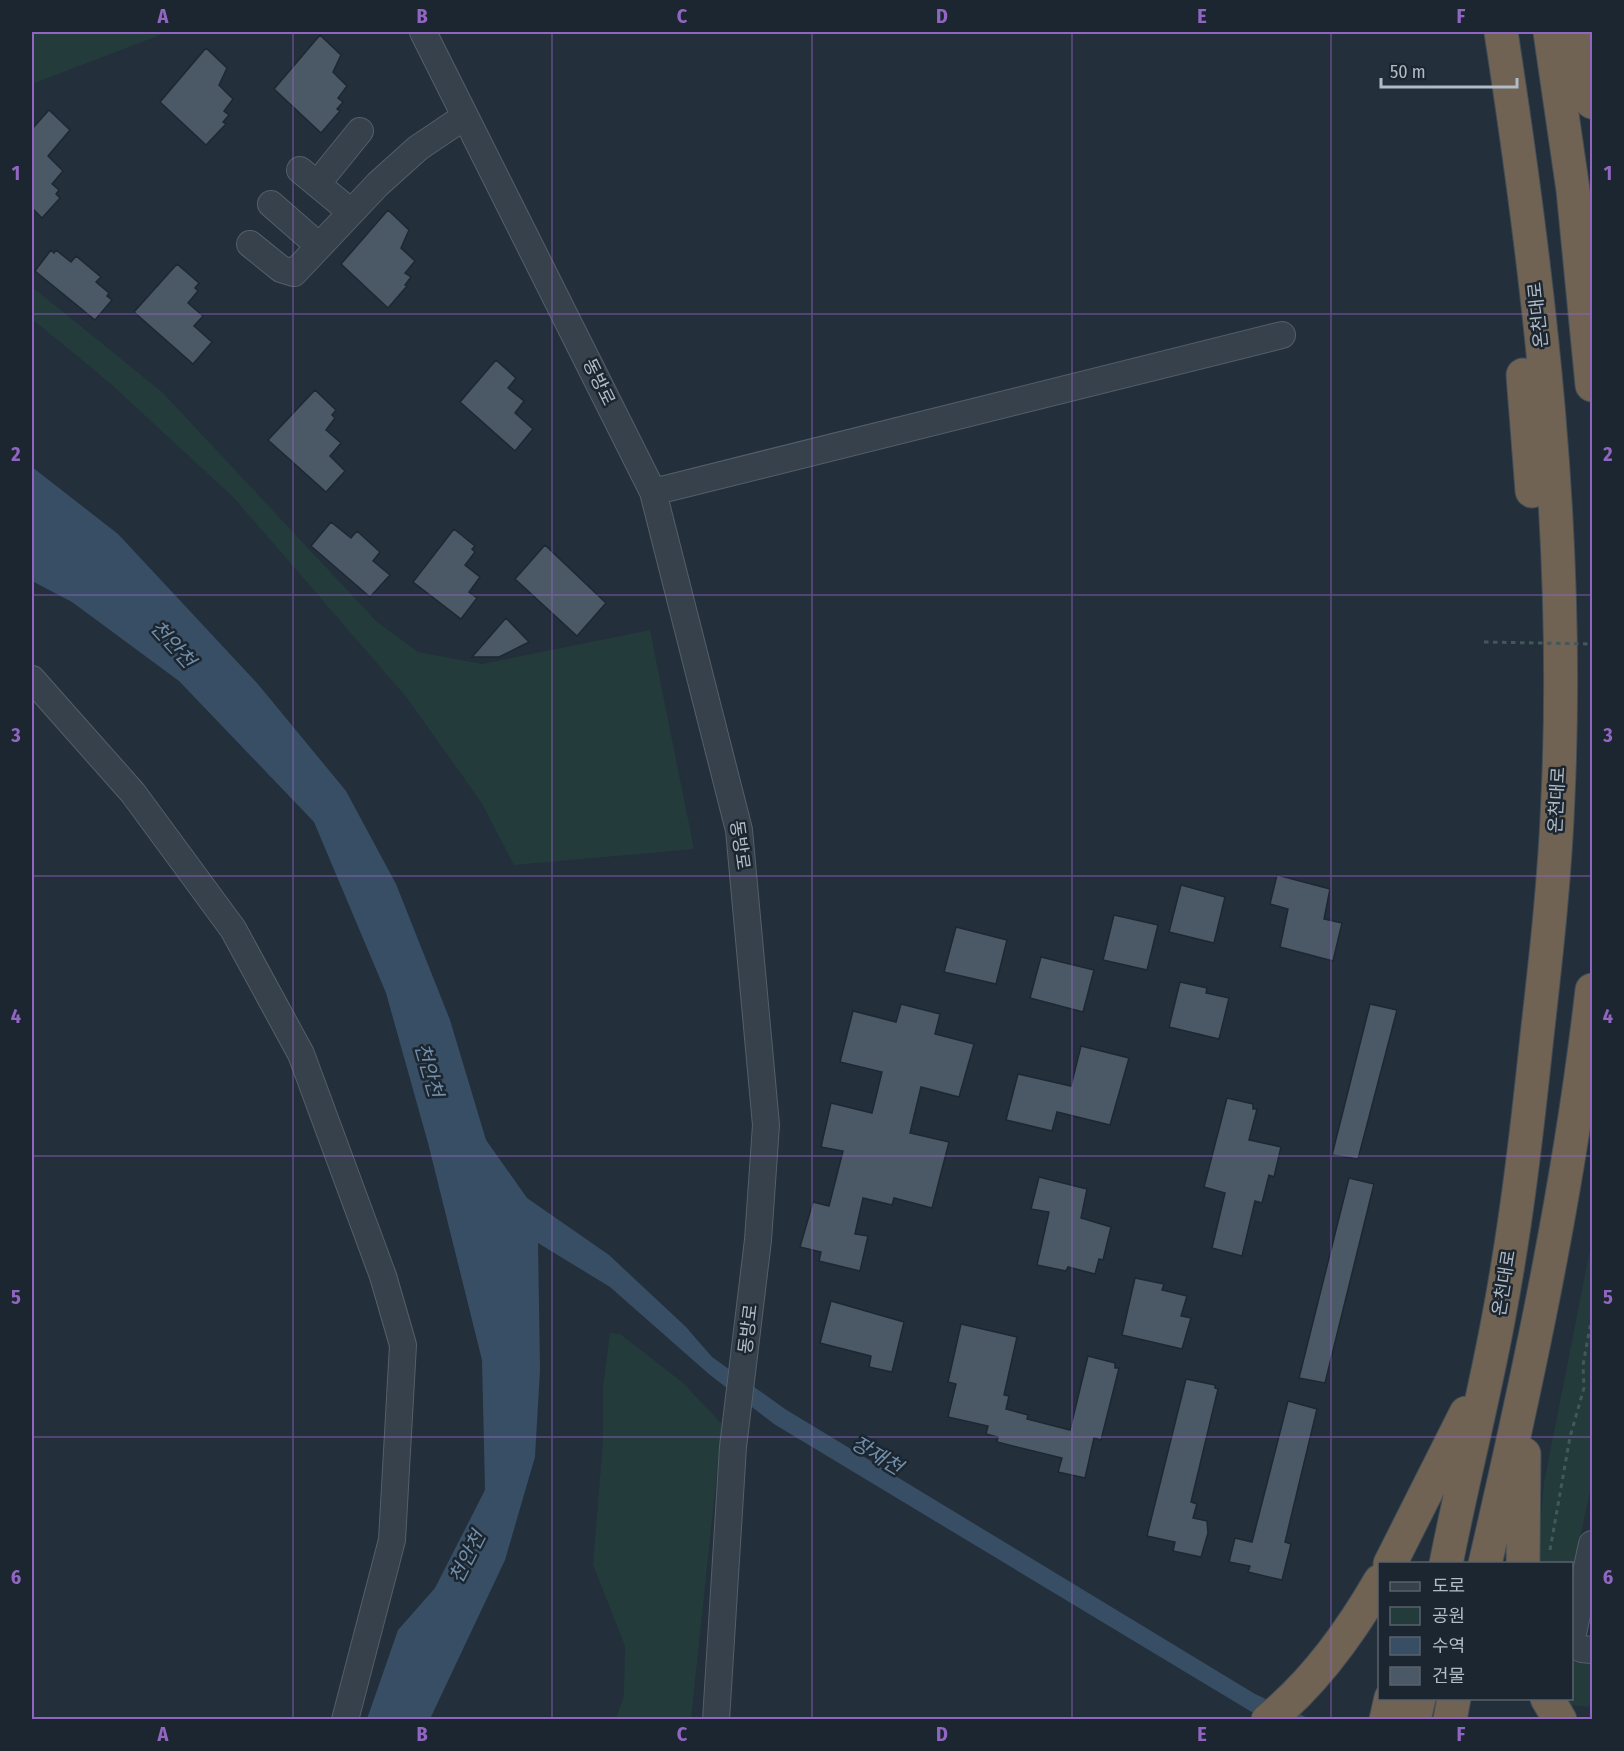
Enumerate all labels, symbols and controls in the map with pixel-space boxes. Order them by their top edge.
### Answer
text: A [157,4,170,28]
text: B [416,4,428,28]
text: C [677,4,688,28]
text: D [936,4,948,28]
text: E [1197,4,1207,28]
text: F [1457,4,1466,28]
scale bar [1381,51,1518,89]
text: 50 m [1390,61,1426,83]
text: 1 [12,161,20,185]
text: 1 [1604,161,1612,185]
street label: 온천대로 [1524,281,1552,349]
street label: 동방로 [578,355,620,409]
text: 2 [10,442,21,466]
text: 2 [1602,442,1613,466]
water label: 천안천 [146,615,202,674]
text: 3 [10,723,21,747]
text: 3 [1602,723,1613,747]
street label: 온천대로 [1544,766,1570,834]
street label: 동방로 [726,819,754,871]
text: 4 [11,1004,21,1028]
text: 4 [1603,1004,1613,1028]
water label: 천안천 [410,1040,449,1102]
street label: 온천대로 [1488,1249,1520,1317]
text: 5 [11,1285,21,1309]
text: 5 [1603,1285,1613,1309]
street label: 동방로 [734,1303,762,1355]
water label: 장재천 [847,1430,909,1481]
water label: 천안천 [444,1525,491,1587]
legend [1378,1562,1573,1700]
text: 6 [11,1565,21,1589]
text: 6 [1603,1565,1613,1589]
text: 도로 [1432,1575,1465,1597]
text: 공원 [1432,1605,1465,1627]
text: 수역 [1432,1635,1465,1657]
text: 건물 [1432,1665,1465,1687]
text: A [157,1722,170,1746]
text: B [416,1722,428,1746]
text: C [677,1722,688,1746]
text: D [936,1722,948,1746]
text: E [1197,1722,1207,1746]
text: F [1457,1722,1466,1746]

